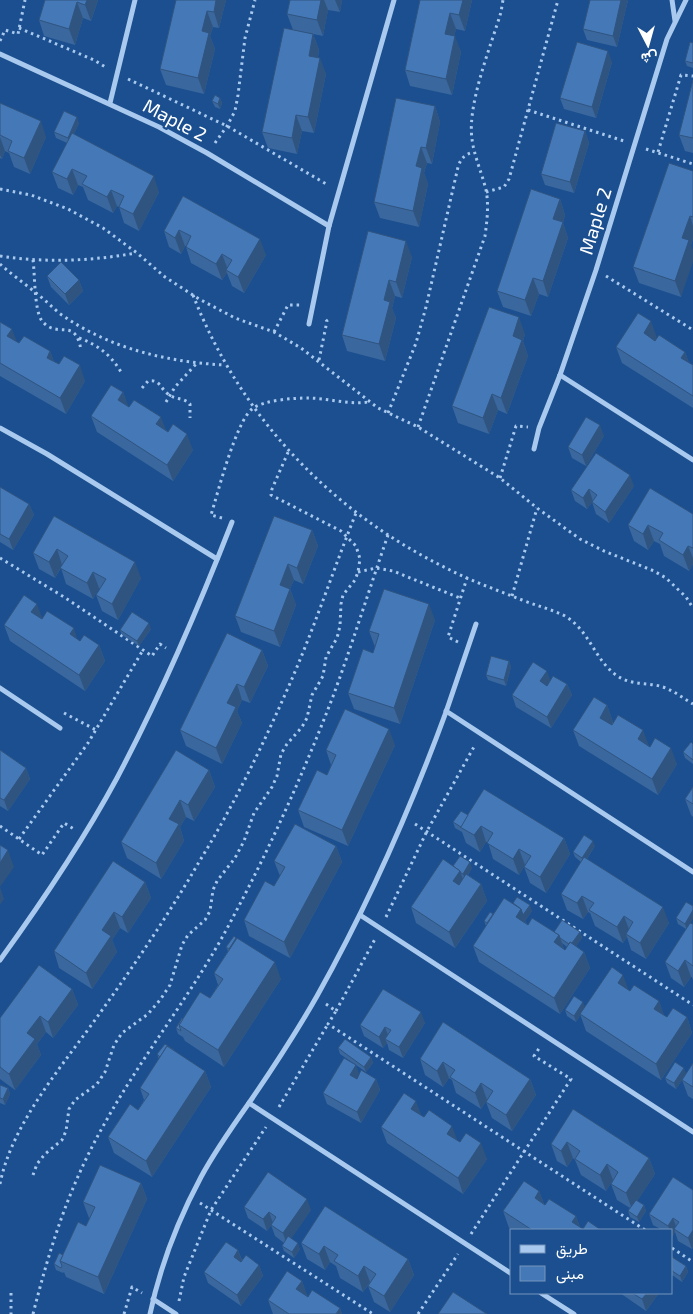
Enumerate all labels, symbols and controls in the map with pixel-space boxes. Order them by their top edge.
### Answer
north arrow [623,20,673,70]
text: ش [640,48,659,68]
street label: Maple 2 [139,93,211,146]
street label: Maple 2 [573,185,616,257]
legend [510,1229,673,1294]
text: طريق [556,1239,588,1259]
text: مبنى [556,1264,584,1284]

